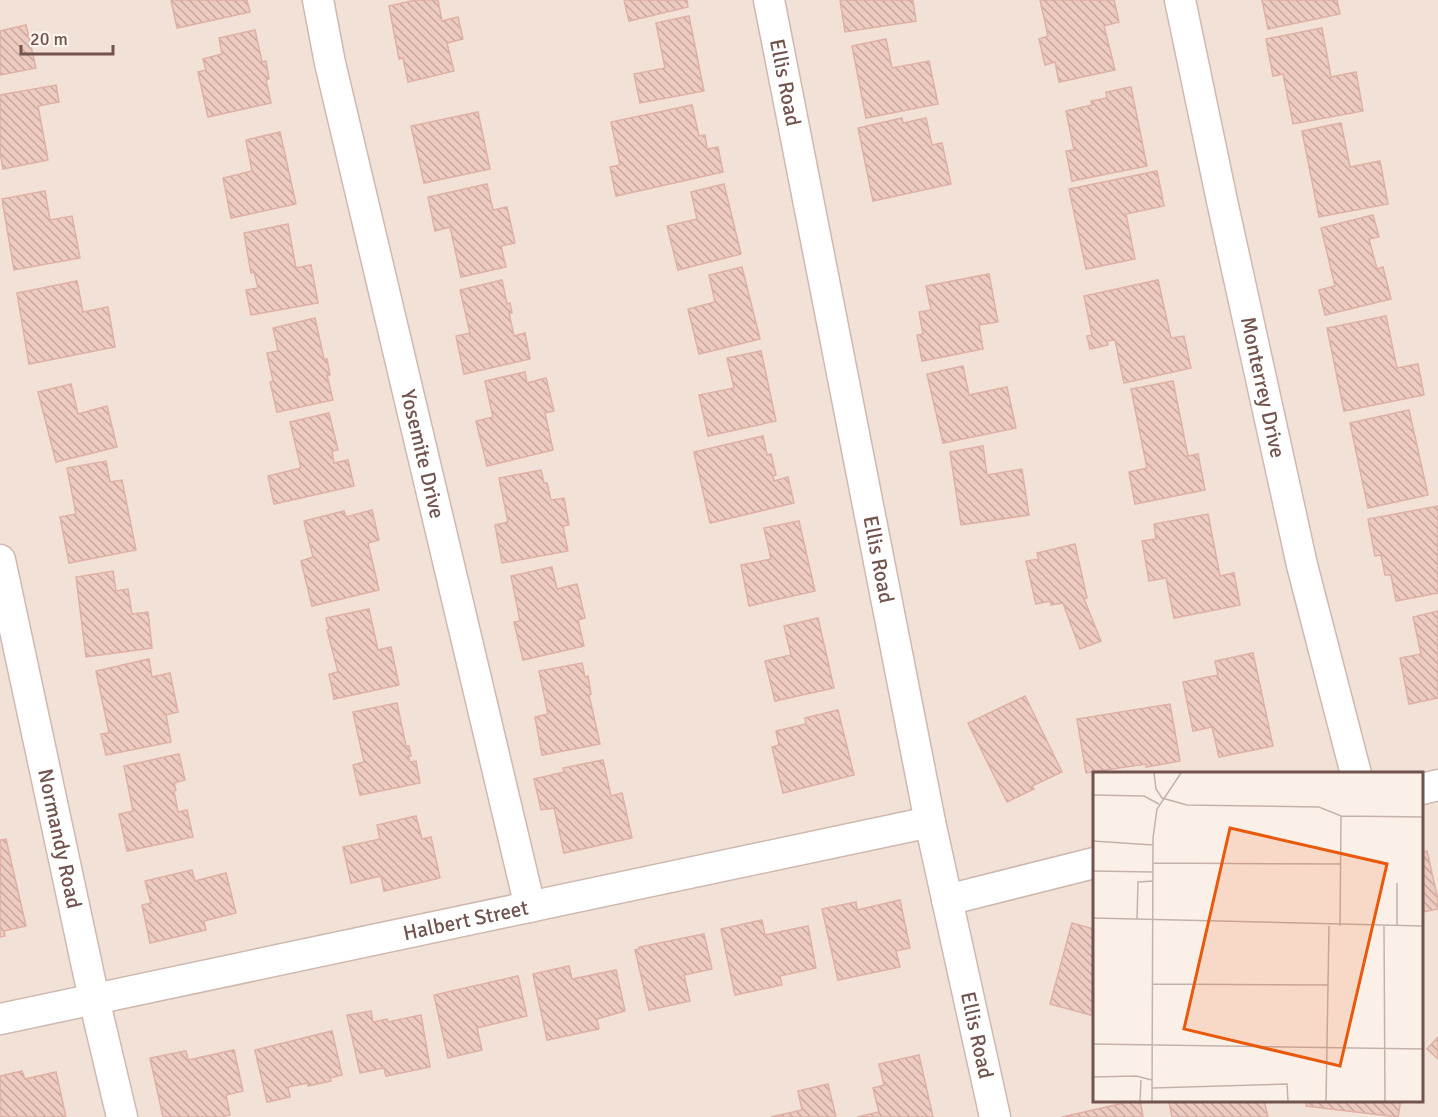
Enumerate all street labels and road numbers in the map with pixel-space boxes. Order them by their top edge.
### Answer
street label: Ellis Road [764,37,806,128]
street label: Monterrey Drive [1235,314,1291,460]
street label: Yosemite Drive [395,387,450,521]
street label: Ellis Road [857,513,900,605]
street label: Normandy Road [32,766,87,911]
street label: Halbert Street [401,894,531,946]
street label: Ellis Road [955,989,999,1081]

